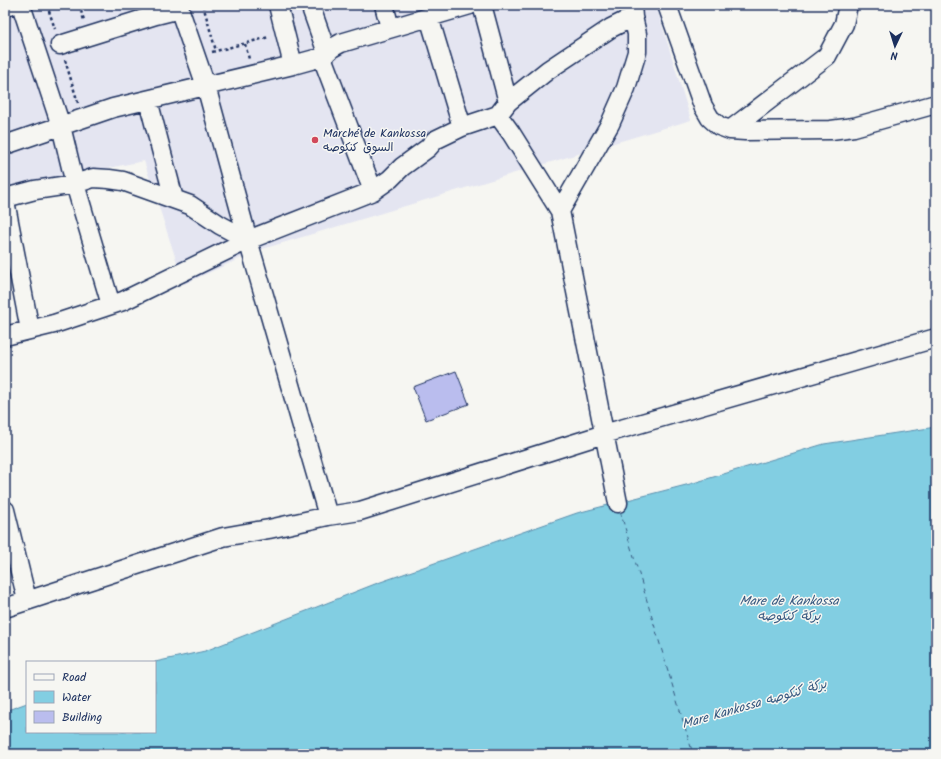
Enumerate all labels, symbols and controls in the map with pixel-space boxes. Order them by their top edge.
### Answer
north arrow [875,26,915,66]
text: N [890,46,898,64]
place label: Marché de Kankossa السوق كنكوصه [323,124,427,157]
marker: Marché de Kankossa السوق كنكوصه [310,135,320,145]
water label: Mare de Kankossa بركة كنكوصه [739,591,839,627]
legend [26,661,156,733]
text: Road [62,668,87,687]
water label: Mare Kankossa بركة كنكوصه [679,673,831,735]
text: Water [62,688,92,707]
text: Building [62,708,102,727]

